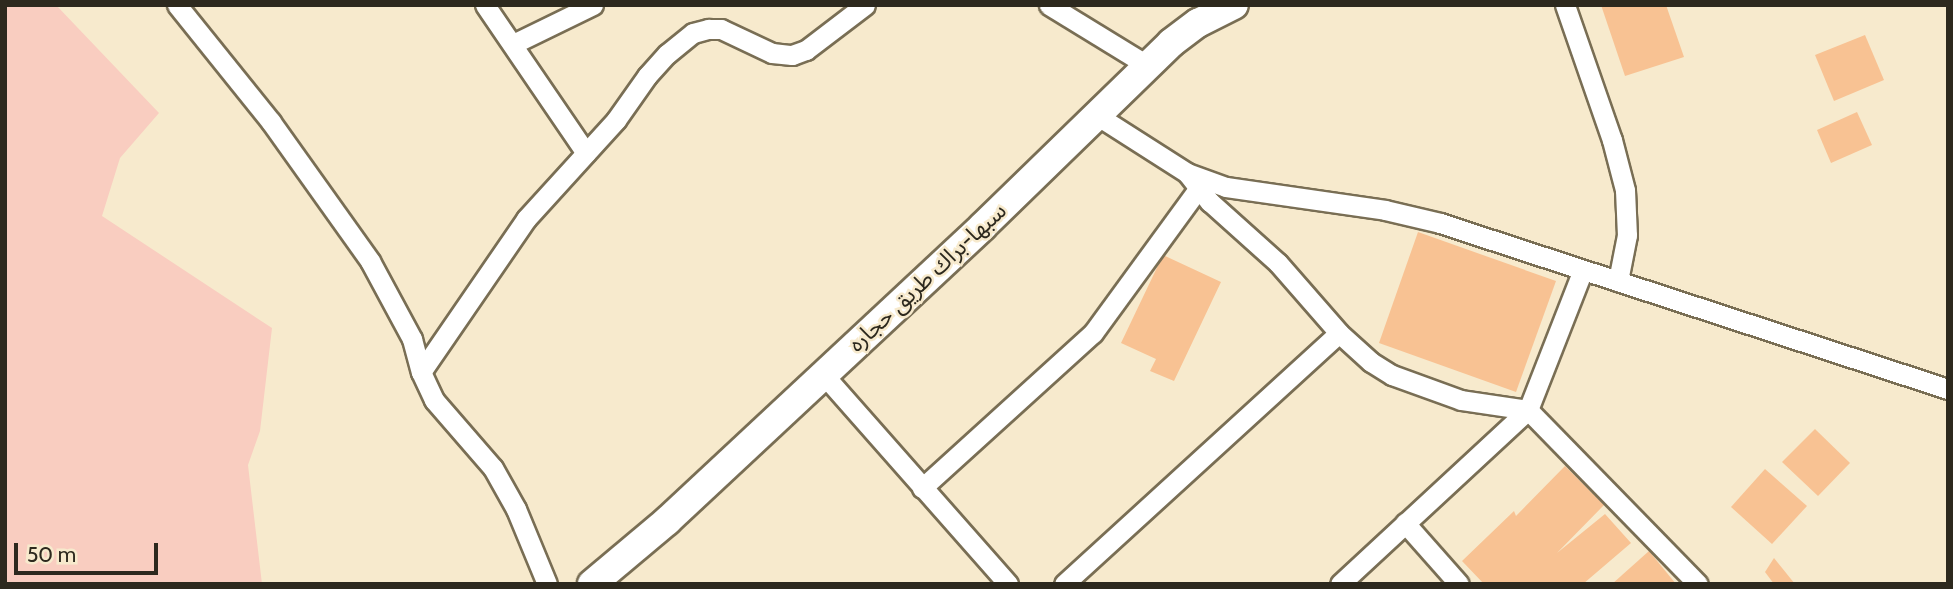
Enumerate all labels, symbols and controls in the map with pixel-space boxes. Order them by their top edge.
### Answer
street label: سبها-براك طريق حجاره [842,197,1012,357]
scale bar [18,530,161,574]
text: 50 m [27,542,76,567]

